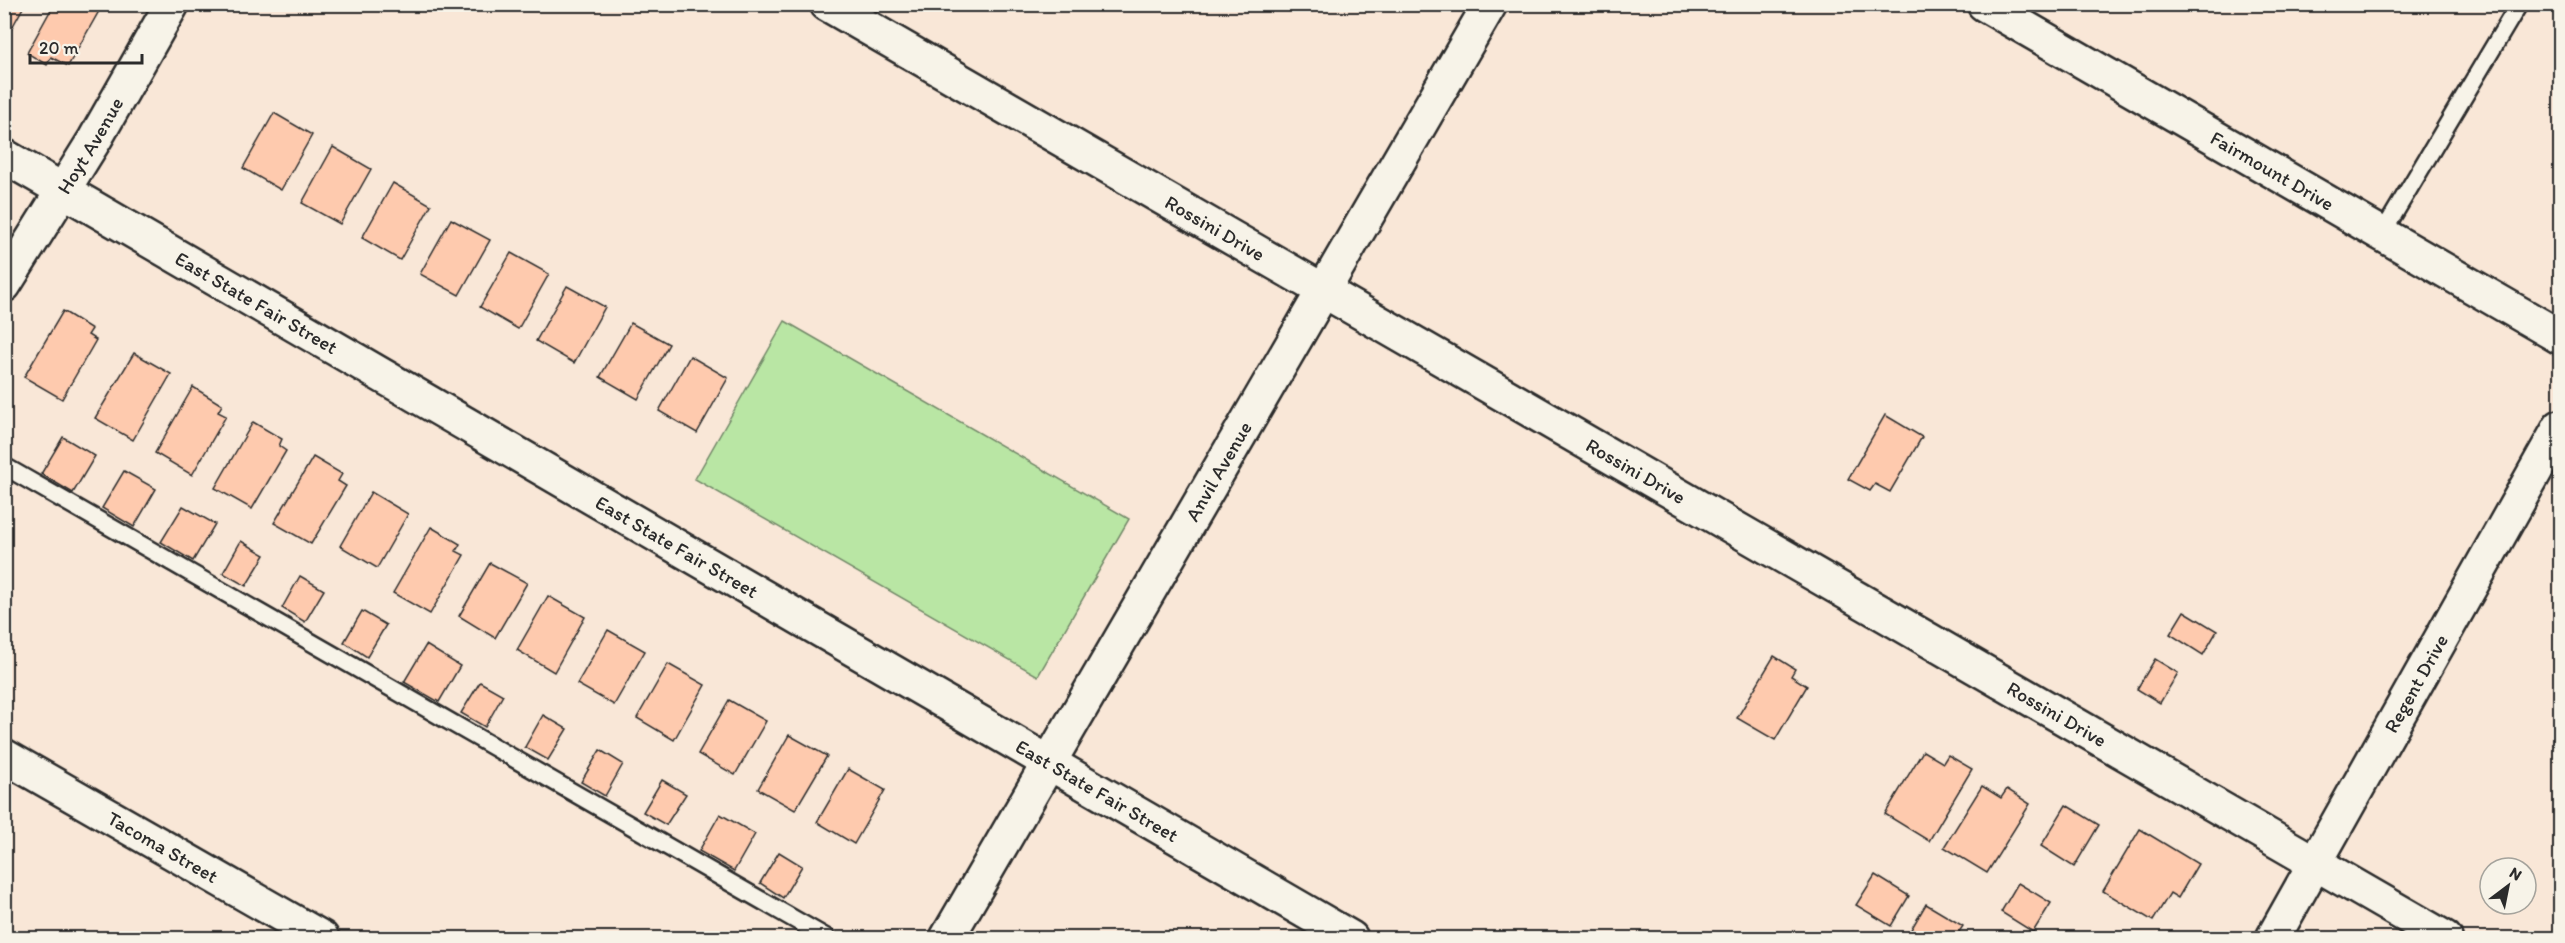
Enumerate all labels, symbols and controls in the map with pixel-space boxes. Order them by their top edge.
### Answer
scale bar [30,27,142,65]
text: 20 m [39,37,79,59]
street label: Hoyt Avenue [52,93,128,198]
street label: Fairmount Drive [2206,126,2338,216]
street label: Rossini Drive [1161,190,1269,266]
street label: East State Fair Street [171,246,343,359]
street label: Anvil Avenue [1180,417,1257,525]
street label: Rossini Drive [1582,433,1690,509]
street label: East State Fair Street [591,490,763,603]
street label: Regent Drive [2379,630,2453,737]
street label: Rossini Drive [2003,676,2111,752]
street label: East State Fair Street [1012,734,1183,847]
street label: Tacoma Street [103,806,223,888]
north arrow [2478,856,2538,916]
text: N [2506,863,2525,885]

